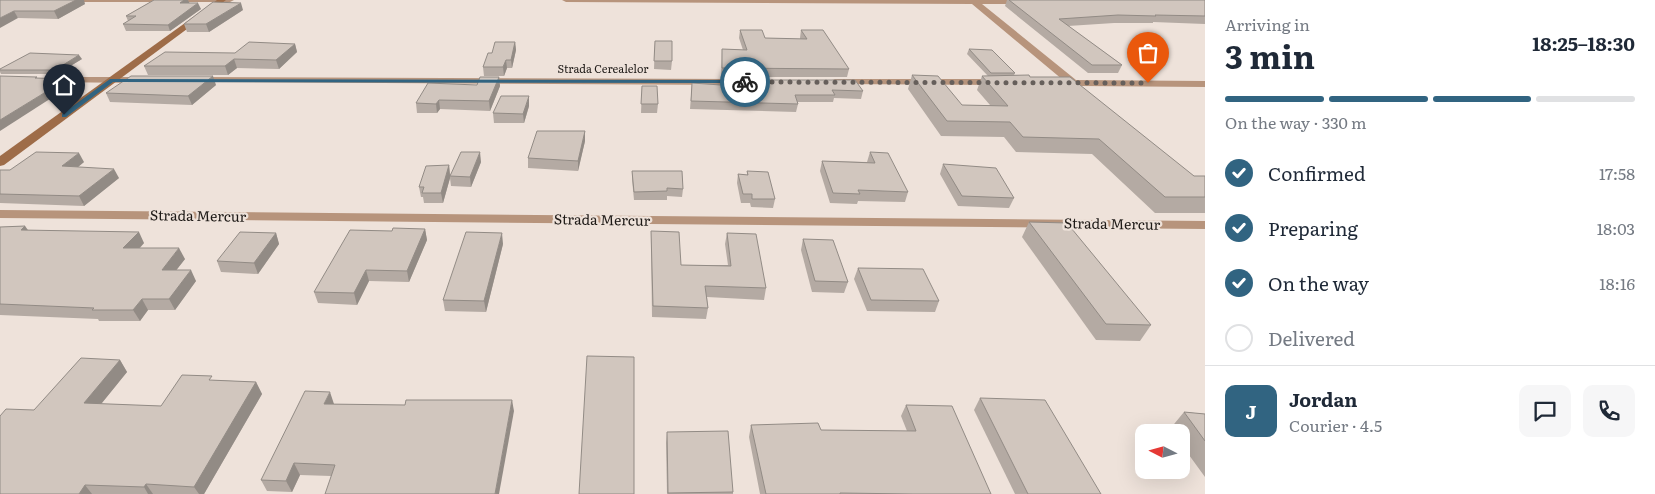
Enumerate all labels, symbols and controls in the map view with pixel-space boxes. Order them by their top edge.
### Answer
text: Arriving in [1225,12,1310,36]
text: 18:25–18:30 [1532,29,1635,57]
text: 3 min [1225,31,1315,79]
pin [1127,32,1169,83]
icon: bag [1134,39,1162,67]
courier [720,57,770,107]
street label: Strada Cerealelor [558,60,649,76]
pin [43,64,85,115]
icon: bike [731,68,759,96]
icon: home [50,71,78,99]
text: On the way · 330 m [1225,110,1367,134]
icon: check [1225,159,1253,187]
text: Confirmed [1268,159,1366,187]
text: 17:58 [1599,161,1635,185]
street label: Strada Mercur [150,204,247,226]
street label: Strada Mercur [554,208,651,230]
street label: Strada Mercur [1064,212,1161,234]
icon: check [1225,214,1253,242]
text: Preparing [1268,214,1358,242]
text: 18:03 [1597,216,1635,240]
icon: check [1225,269,1253,297]
text: On the way [1268,269,1369,297]
text: 18:16 [1599,271,1635,295]
text: Delivered [1268,324,1355,352]
text: Jordan [1289,385,1358,413]
button: chat [1519,385,1571,437]
button: phone [1583,385,1635,437]
text: J [1246,397,1256,425]
text: Courier · 4.5 [1289,413,1382,437]
north arrow [1135,424,1190,479]
map controls [1135,424,1190,479]

